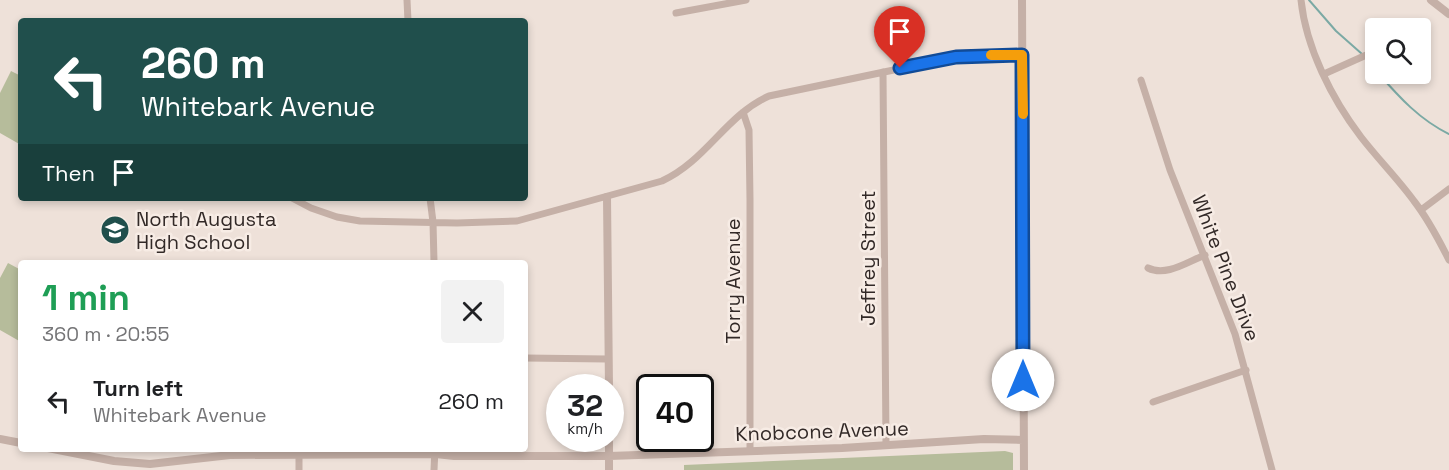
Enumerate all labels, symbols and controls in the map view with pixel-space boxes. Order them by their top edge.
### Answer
pin [874,6,925,68]
icon: arrive [883,15,916,48]
map controls [1365,18,1431,84]
button: search [1365,18,1431,84]
text: 260 m [141,37,266,90]
icon: left [42,42,120,120]
text: Whitebark Avenue [141,89,375,124]
icon: arrive [107,156,140,189]
text: Then [42,159,95,187]
street label: Jeffrey Street [855,190,881,326]
street label: White Pine Drive [1186,191,1266,345]
place label: North Augusta High School [136,206,276,255]
school or university icon: North Augusta High School [99,214,131,246]
street label: Torry Avenue [720,219,746,343]
text: 1 min [42,275,130,321]
button: close [441,280,504,343]
text: 360 m · 20:55 [42,321,169,347]
position arrow [991,348,1055,412]
text: Turn left [93,374,183,402]
speed limit sign: 40 [636,374,714,452]
icon: left [42,385,75,418]
text: 32 [567,386,603,425]
text: 260 m [439,387,504,415]
text: Whitebark Avenue [93,402,267,428]
street label: Knobcone Avenue [735,415,909,447]
text: km/h [567,419,603,438]

